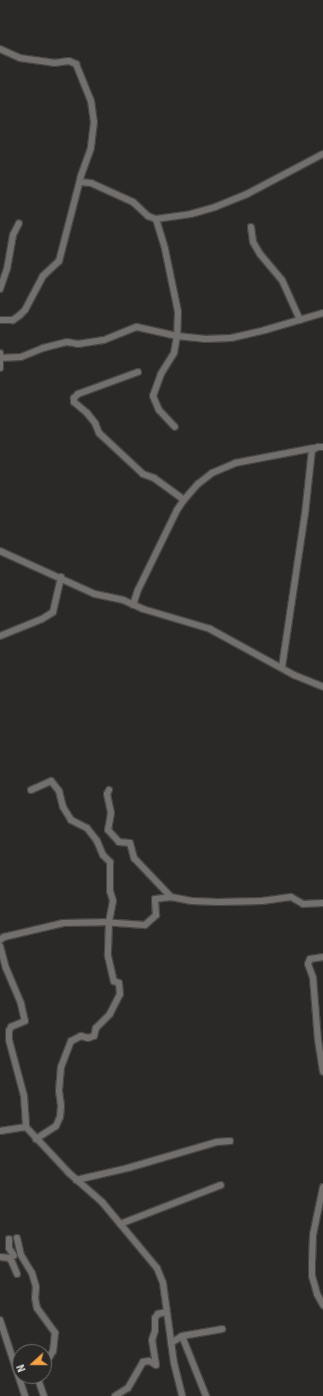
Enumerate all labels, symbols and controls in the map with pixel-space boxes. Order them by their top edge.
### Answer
north arrow [12,1344,52,1384]
text: N [13,1362,30,1374]

